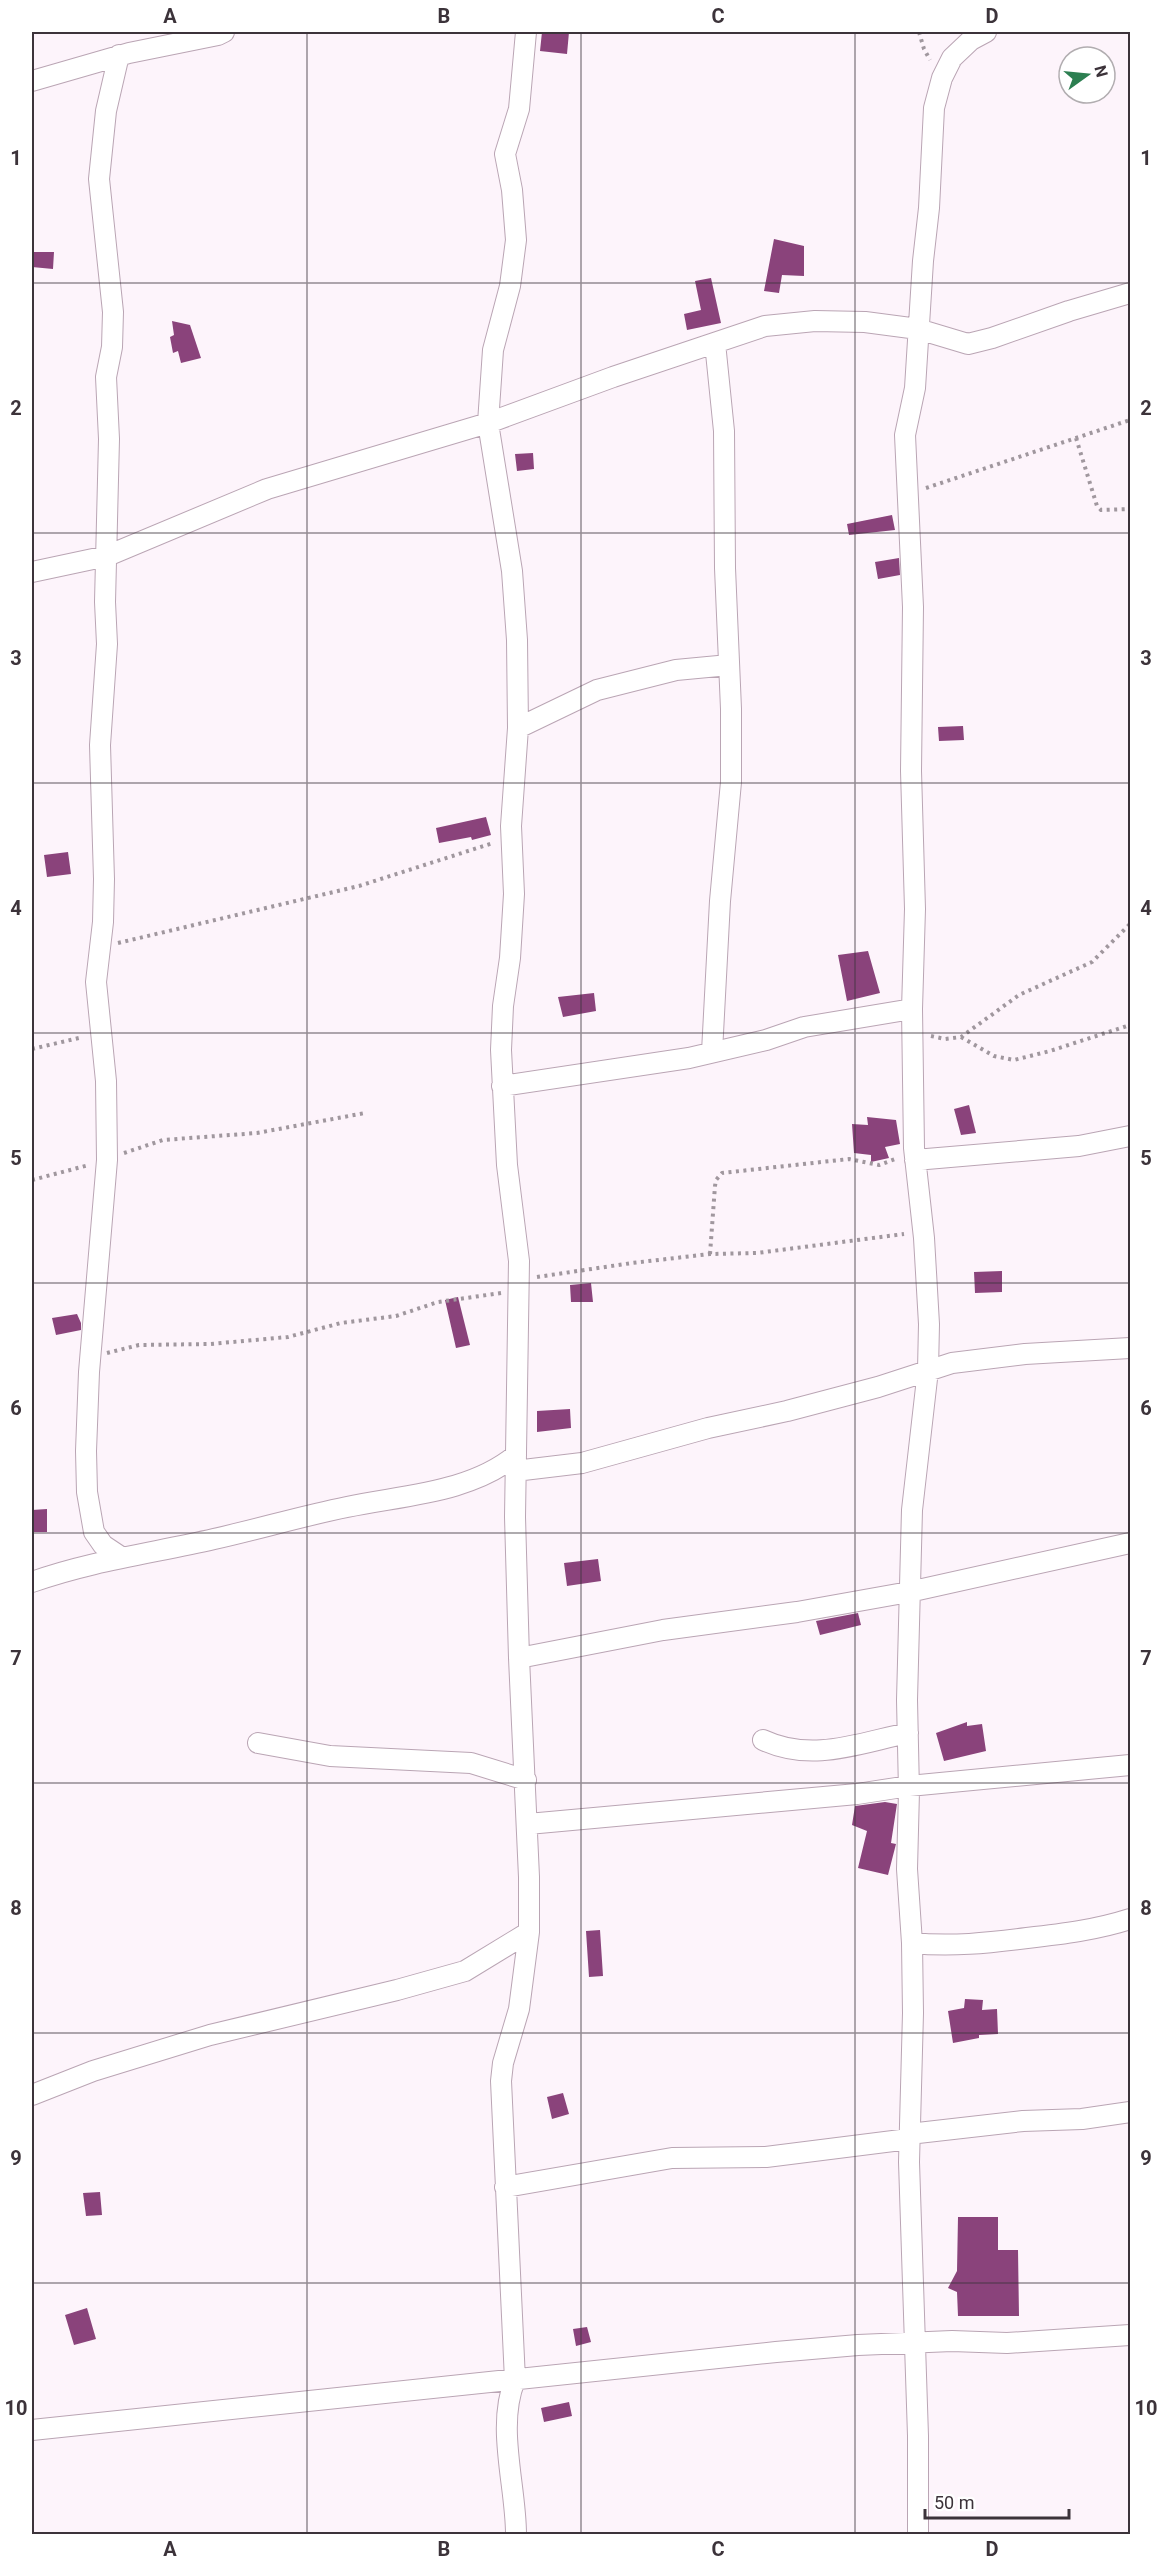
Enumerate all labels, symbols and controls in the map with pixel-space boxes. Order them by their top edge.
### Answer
text: A [163,4,177,28]
text: B [438,4,450,28]
text: C [711,4,725,28]
text: D [986,4,999,28]
north arrow [1057,45,1117,105]
text: N [1090,63,1112,79]
text: 1 [10,146,22,170]
text: 1 [1140,146,1152,170]
text: 2 [10,396,22,420]
text: 2 [1140,396,1152,420]
text: 3 [10,646,22,670]
text: 3 [1140,646,1152,670]
text: 4 [10,896,22,920]
text: 4 [1140,896,1152,920]
text: 5 [10,1146,22,1170]
text: 5 [1140,1146,1152,1170]
text: 6 [10,1396,22,1420]
text: 6 [1140,1396,1152,1420]
text: 7 [10,1646,22,1670]
text: 7 [1140,1646,1152,1670]
text: 8 [10,1896,22,1920]
text: 8 [1140,1896,1152,1920]
text: 9 [10,2146,22,2170]
text: 9 [1140,2146,1152,2170]
text: 10 [5,2396,27,2420]
text: 10 [1135,2396,1157,2420]
scale bar [925,2482,1069,2520]
text: 50 m [934,2492,974,2513]
text: A [163,2537,177,2561]
text: B [438,2537,450,2561]
text: C [711,2537,725,2561]
text: D [986,2537,999,2561]

